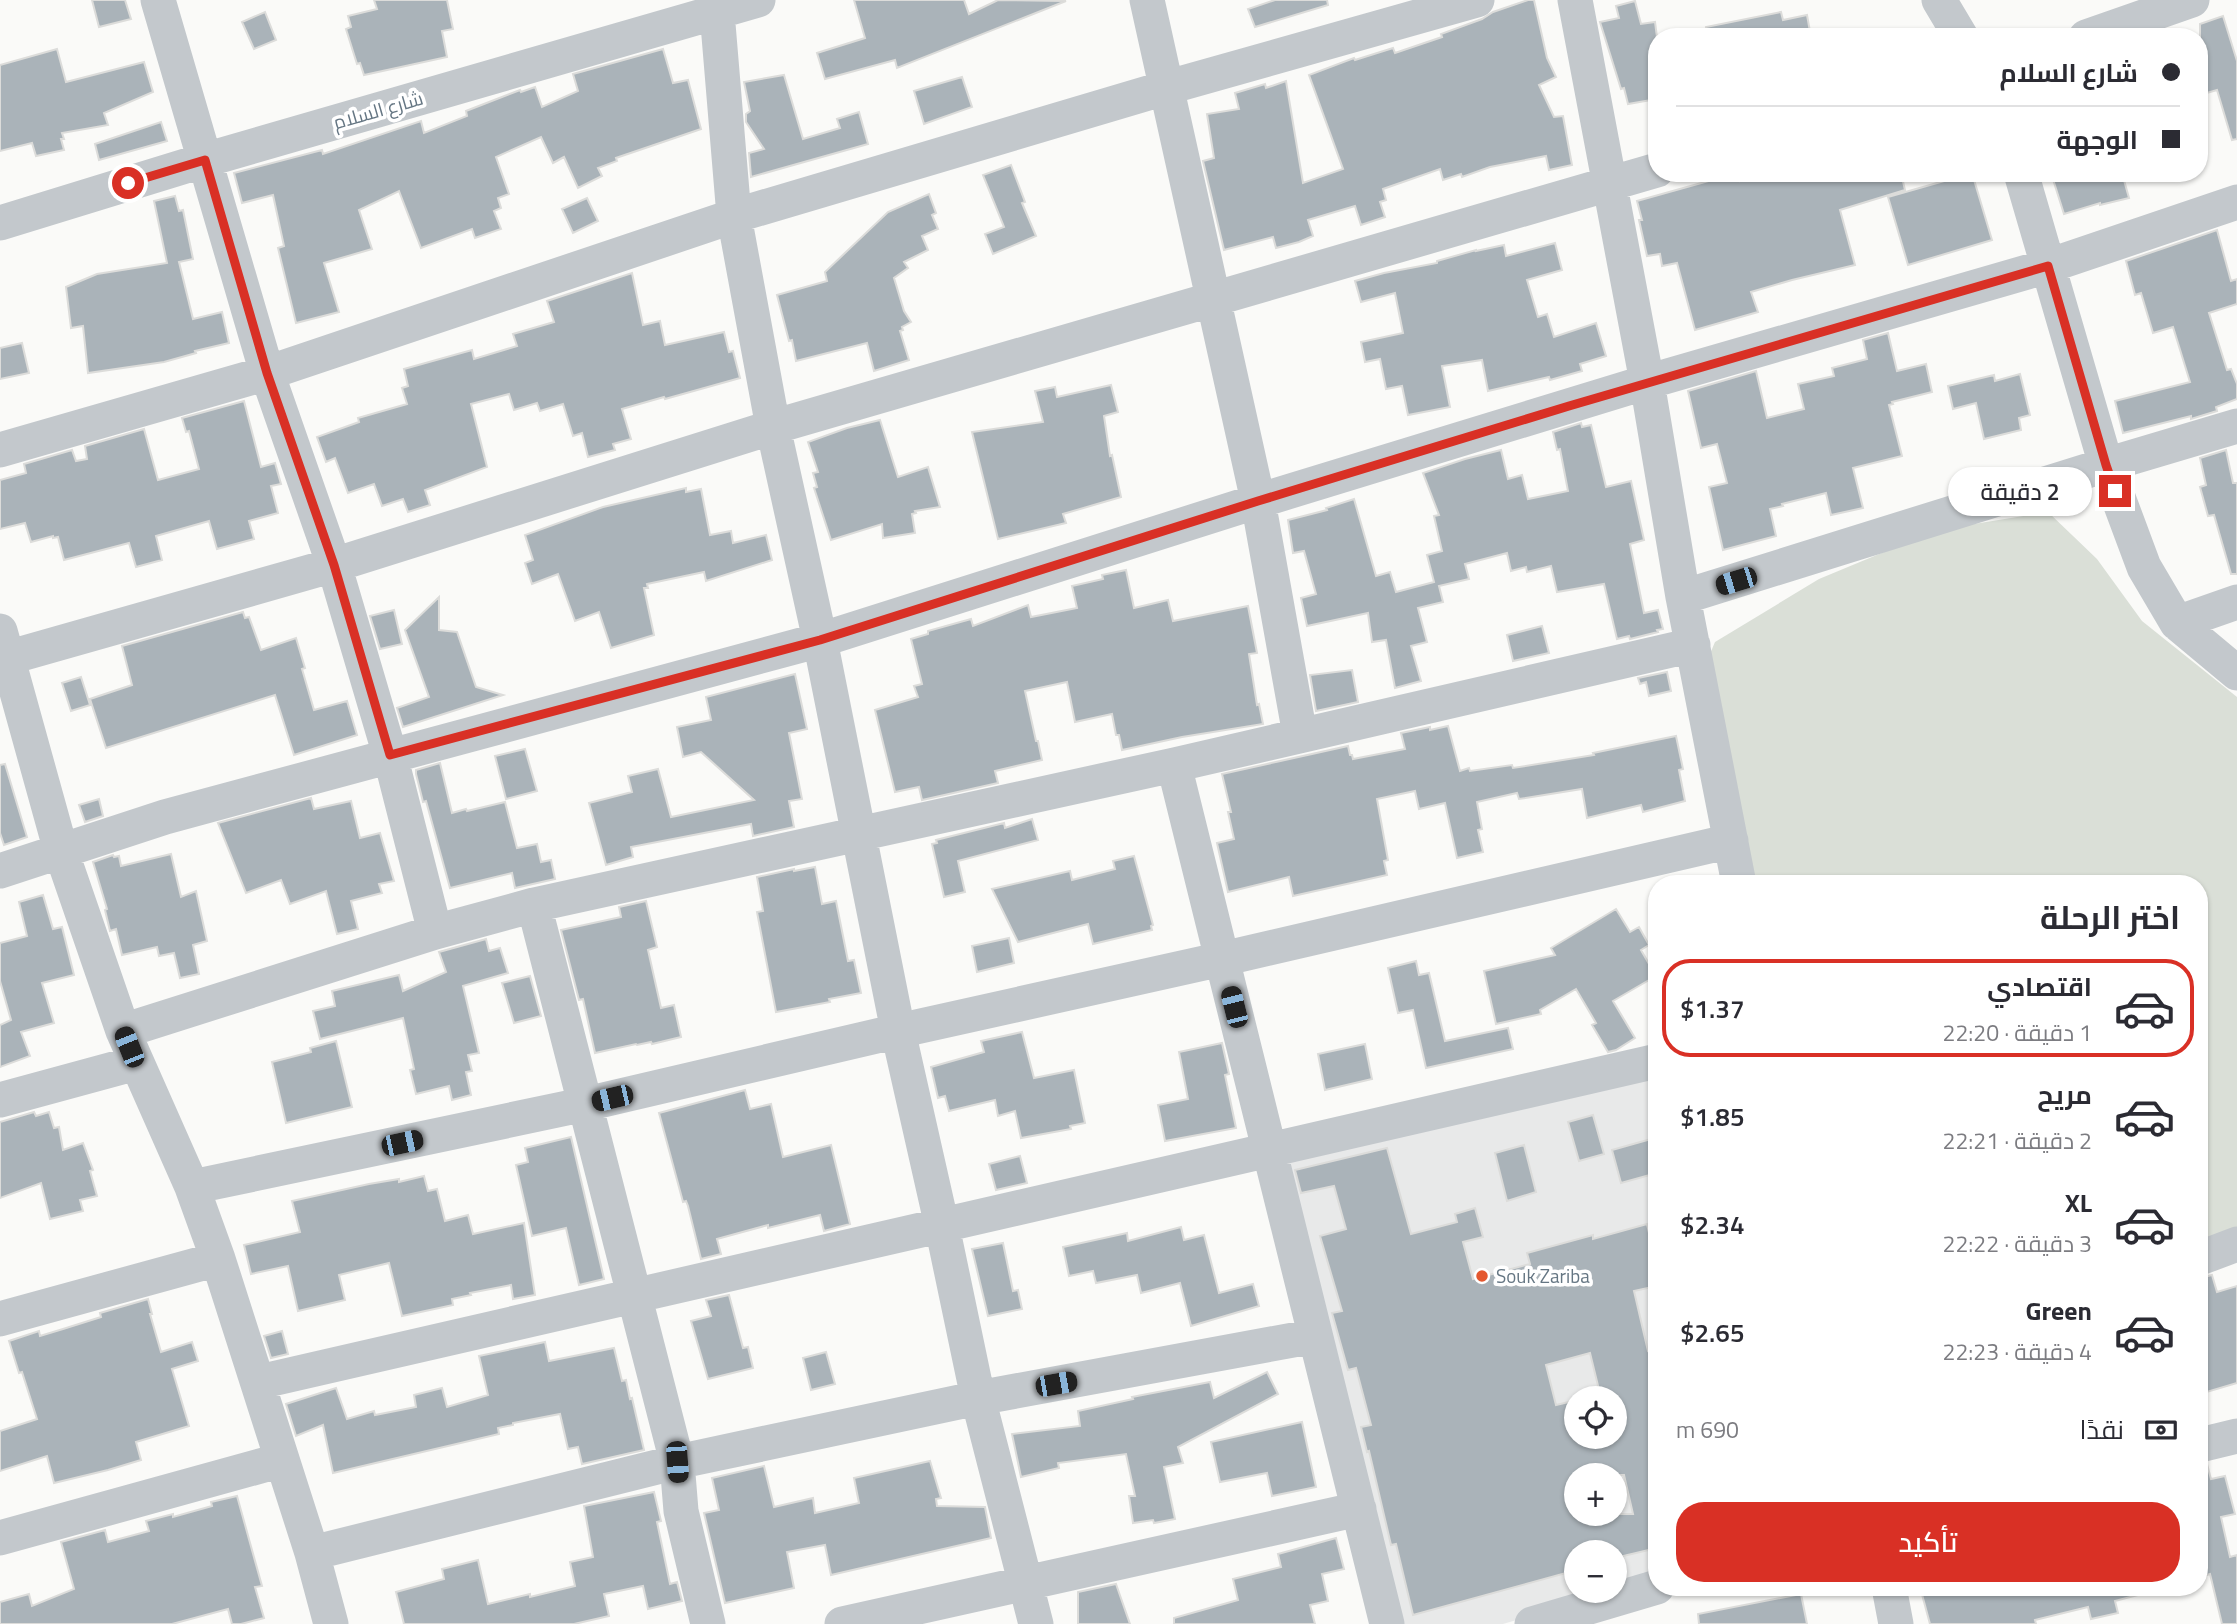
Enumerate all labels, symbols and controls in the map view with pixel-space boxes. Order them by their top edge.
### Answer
text: شارع السلام [2000,53,2138,92]
street label: شارع السلام [329,83,426,136]
text: الوجهة [2057,120,2138,159]
route start [112,167,144,199]
callout: 2 دقيقة [1947,466,2090,516]
text: 2 دقيقة [1980,474,2060,509]
route end [2099,475,2131,507]
car [1713,565,1760,597]
text: اختر الرحلة [2040,893,2180,941]
text: اقتصادي [1987,967,2092,1006]
icon: car [2113,977,2176,1040]
car [1219,984,1250,1030]
text: $1.37 [1680,989,1744,1028]
text: 1 دقيقة · 22:20 [1943,1015,2092,1050]
car [112,1024,147,1070]
text: مريح [2037,1075,2092,1114]
car [590,1083,635,1113]
icon: car [2113,1085,2176,1148]
text: $1.85 [1680,1097,1744,1136]
text: 2 دقيقة · 22:21 [1943,1123,2092,1158]
car [380,1128,425,1158]
text: XL [2065,1183,2092,1222]
icon: car [2113,1193,2176,1256]
text: $2.34 [1680,1205,1744,1244]
text: 3 دقيقة · 22:22 [1943,1226,2092,1261]
place label: Souk Zariba [1496,1261,1590,1290]
marker: Souk Zariba [1474,1268,1490,1284]
text: Green [2026,1291,2092,1330]
icon: car [2113,1301,2176,1364]
text: $2.65 [1680,1313,1744,1352]
text: 4 دقيقة · 22:23 [1943,1334,2092,1369]
car [1034,1370,1079,1398]
map controls [1564,1386,1627,1603]
button: locate [1564,1386,1627,1449]
text: نقدًا [2080,1410,2124,1449]
icon: cash [2142,1411,2180,1449]
text: 690 m [1676,1412,1739,1447]
car [666,1440,689,1484]
button: + [1564,1463,1627,1526]
button: تأكيد [1676,1502,2180,1582]
button: − [1564,1540,1627,1603]

